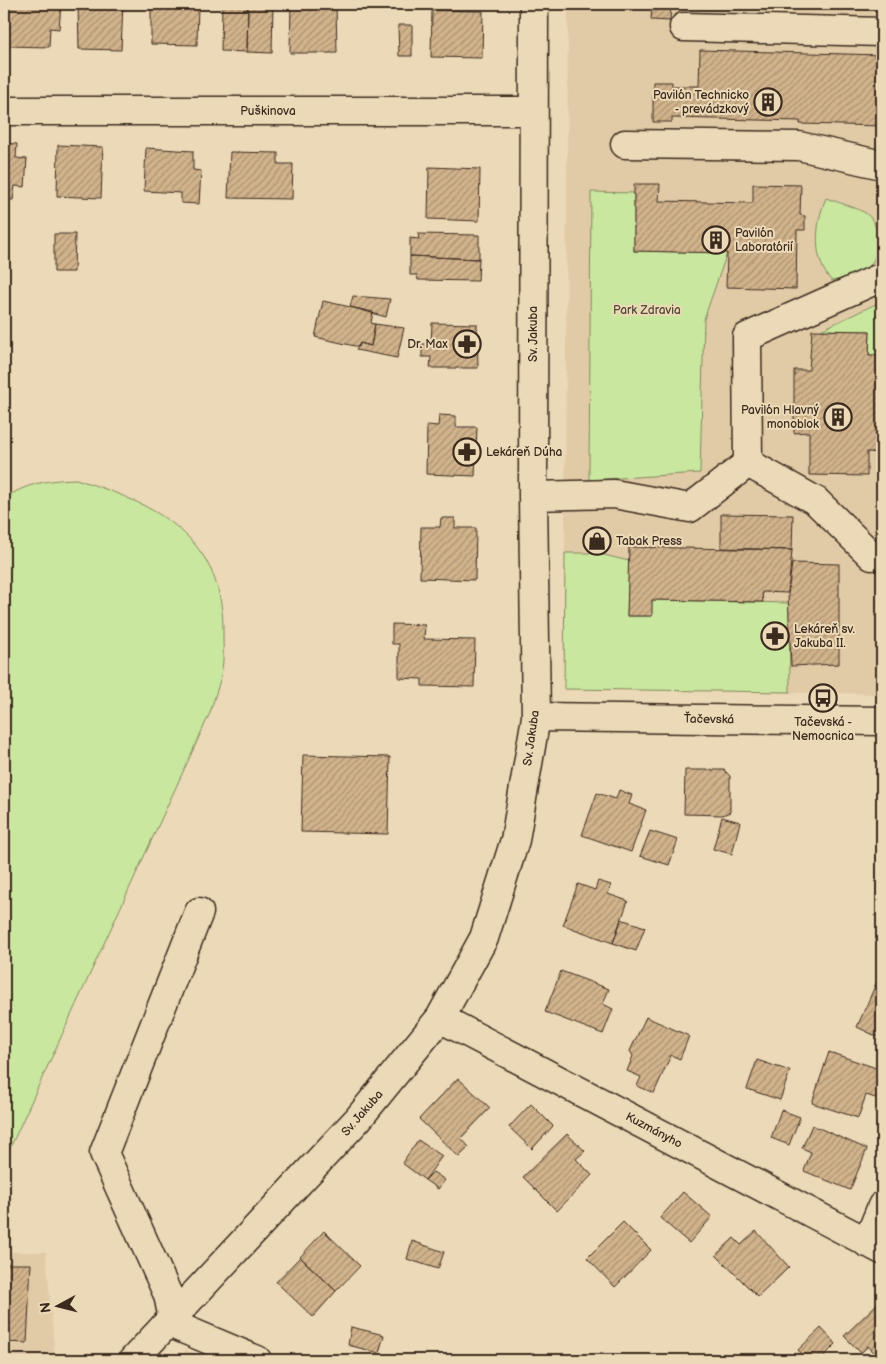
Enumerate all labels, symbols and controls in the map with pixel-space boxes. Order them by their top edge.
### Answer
building icon: Pavilón Technicko - prevádzkový [753,87,783,117]
place label: Pavilón Technicko - prevádzkový [653,88,750,117]
street label: Puškinova [240,104,296,119]
building icon: Pavilón Laboratórií [701,225,731,255]
place label: Pavilón Laboratórií [735,226,793,255]
park label: Park Zdravia [613,303,681,318]
street label: Sv. Jakuba [526,306,541,362]
pharmacy icon: Dr. Max [452,329,482,359]
place label: Dr. Max [407,337,448,352]
building icon: Pavilón Hlavný monoblok [823,402,853,432]
place label: Pavilón Hlavný monoblok [741,403,820,432]
pharmacy icon: Lekáreň Dúha [452,437,482,467]
place label: Lekáreň Dúha [486,445,563,460]
shop icon: Tabak Press [582,526,612,556]
place label: Tabak Press [616,534,682,549]
pharmacy icon: Lekáreň sv. Jakuba II. [760,621,790,651]
place label: Lekáreň sv. Jakuba II. [794,622,855,651]
bus stop icon: Tačevská - Nemocnica [808,683,838,713]
street label: Sv. Jakuba [520,709,543,767]
street label: Ťačevská [684,711,735,727]
place label: Tačevská - Nemocnica [792,715,854,744]
street label: Sv. Jakuba [338,1087,387,1139]
street label: Kuzmányho [623,1109,685,1152]
north arrow [32,1282,82,1332]
text: N [37,1301,55,1314]

